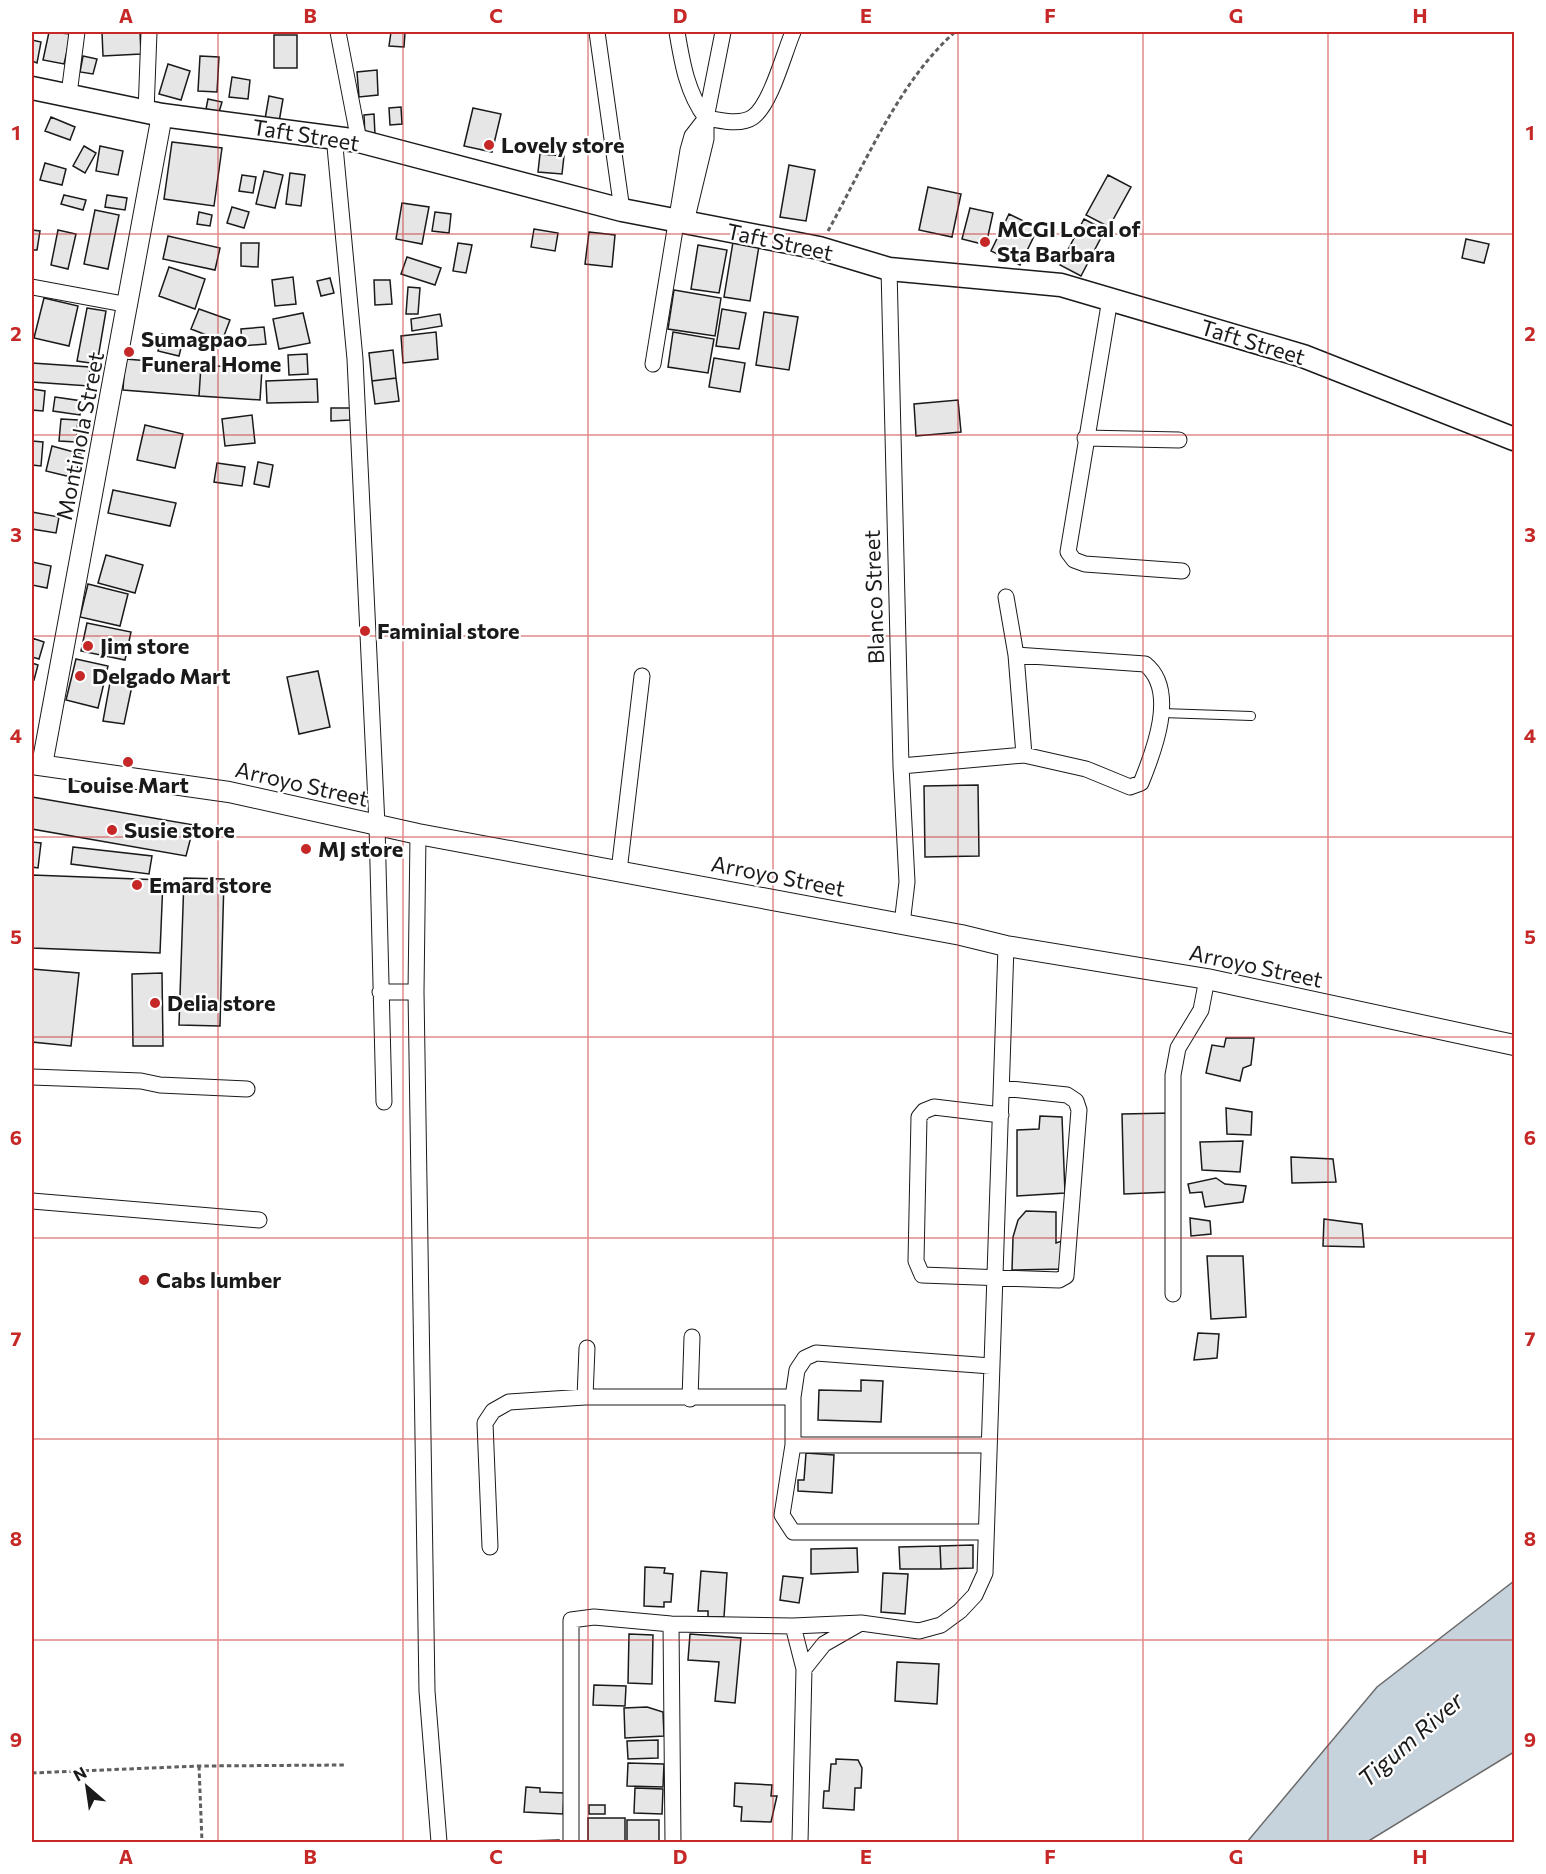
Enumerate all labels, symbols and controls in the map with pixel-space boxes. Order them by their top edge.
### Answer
text: A [119,3,133,27]
text: B [303,3,317,27]
text: C [489,3,503,27]
text: D [673,3,687,27]
text: E [860,3,872,27]
text: F [1044,3,1056,27]
text: G [1229,3,1243,27]
text: H [1413,3,1428,27]
street label: Taft Street [251,113,361,156]
text: 1 [11,120,21,144]
text: 1 [1525,120,1535,144]
place label: Lovely store [501,131,625,158]
marker: Lovely store [482,138,496,152]
place label: MCGI Local of Sta Barbara [997,215,1141,267]
street label: Taft Street [725,217,836,266]
marker: MCGI Local of Sta Barbara [978,235,992,249]
street label: Taft Street [1198,313,1309,370]
text: 2 [10,321,22,345]
text: 2 [1524,321,1536,345]
place label: Sumagpao Funeral Home [141,325,281,377]
marker: Sumagpao Funeral Home [122,345,136,359]
street label: Montinola Street [50,350,109,522]
text: 3 [10,522,22,546]
text: 3 [1524,522,1536,546]
street label: Blanco Street [858,529,889,665]
place label: Faminial store [377,617,520,644]
marker: Faminial store [358,624,372,638]
place label: Jim store [100,632,189,659]
marker: Jim store [81,639,95,653]
place label: Delgado Mart [92,662,230,689]
marker: Delgado Mart [73,669,87,683]
text: 4 [10,723,22,747]
text: 4 [1524,723,1536,747]
marker: Louise Mart [121,755,135,769]
street label: Arroyo Street [233,755,371,812]
place label: Louise Mart [67,771,189,798]
place label: Susie store [124,816,235,843]
marker: Susie store [105,823,119,837]
place label: MJ store [318,835,403,862]
marker: MJ store [299,842,313,856]
street label: Arroyo Street [709,849,847,902]
place label: Emard store [149,871,272,898]
marker: Emard store [130,878,144,892]
text: 5 [10,924,22,948]
text: 5 [1524,924,1536,948]
street label: Arroyo Street [1187,938,1325,993]
place label: Delia store [167,989,275,1016]
marker: Delia store [148,996,162,1010]
text: 6 [10,1125,22,1149]
text: 6 [1524,1125,1536,1149]
place label: Cabs lumber [156,1266,281,1293]
marker: Cabs lumber [137,1273,151,1287]
text: 7 [11,1326,22,1350]
text: 7 [1525,1326,1536,1350]
text: 8 [10,1526,22,1550]
text: 8 [1524,1526,1536,1550]
water label: Tigum River [1351,1684,1470,1792]
text: 9 [10,1727,22,1751]
text: 9 [1524,1727,1536,1751]
north arrow [57,1757,117,1817]
text: N [70,1762,89,1785]
text: A [119,1844,133,1868]
text: B [303,1844,317,1868]
text: C [489,1844,503,1868]
text: D [673,1844,687,1868]
text: E [860,1844,872,1868]
text: F [1044,1844,1056,1868]
text: G [1229,1844,1243,1868]
text: H [1413,1844,1428,1868]

